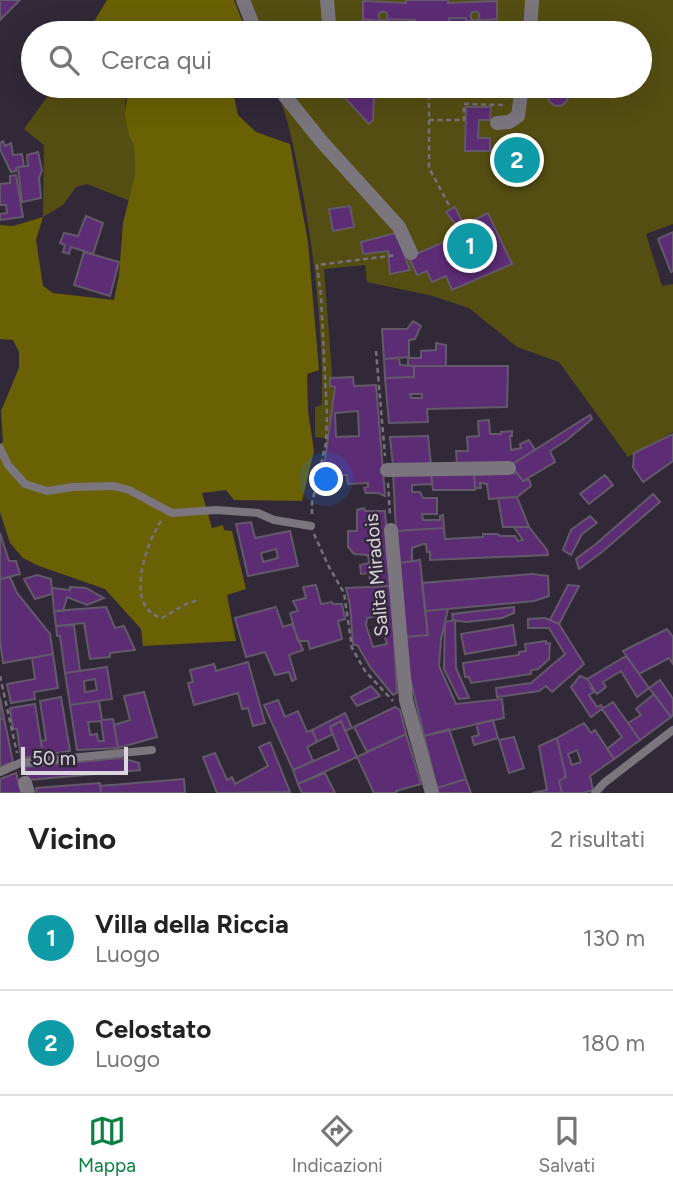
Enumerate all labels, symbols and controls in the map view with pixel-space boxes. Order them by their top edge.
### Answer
search box [21,21,652,98]
icon: search [45,41,83,79]
text: Cerca qui [101,44,212,76]
pin: 2 [494,134,540,186]
pin: 1 [447,220,493,272]
your location [309,462,343,496]
street label: Salita Miradois [360,512,393,637]
scale bar [21,744,128,776]
text: 50 m [32,747,76,770]
text: Vicino [28,820,116,857]
text: 2 risultati [550,825,645,853]
text: Villa della Riccia [95,908,289,940]
text: 1 [46,924,56,952]
text: 130 m [583,924,645,952]
text: Luogo [95,940,160,968]
text: Celostato [95,1013,211,1045]
text: 2 [44,1029,58,1057]
text: 180 m [581,1029,645,1057]
text: Luogo [95,1045,160,1073]
tab: Mappa [78,1112,136,1177]
tab: Indicazioni [292,1112,383,1177]
tab: Salvati [539,1112,595,1177]

